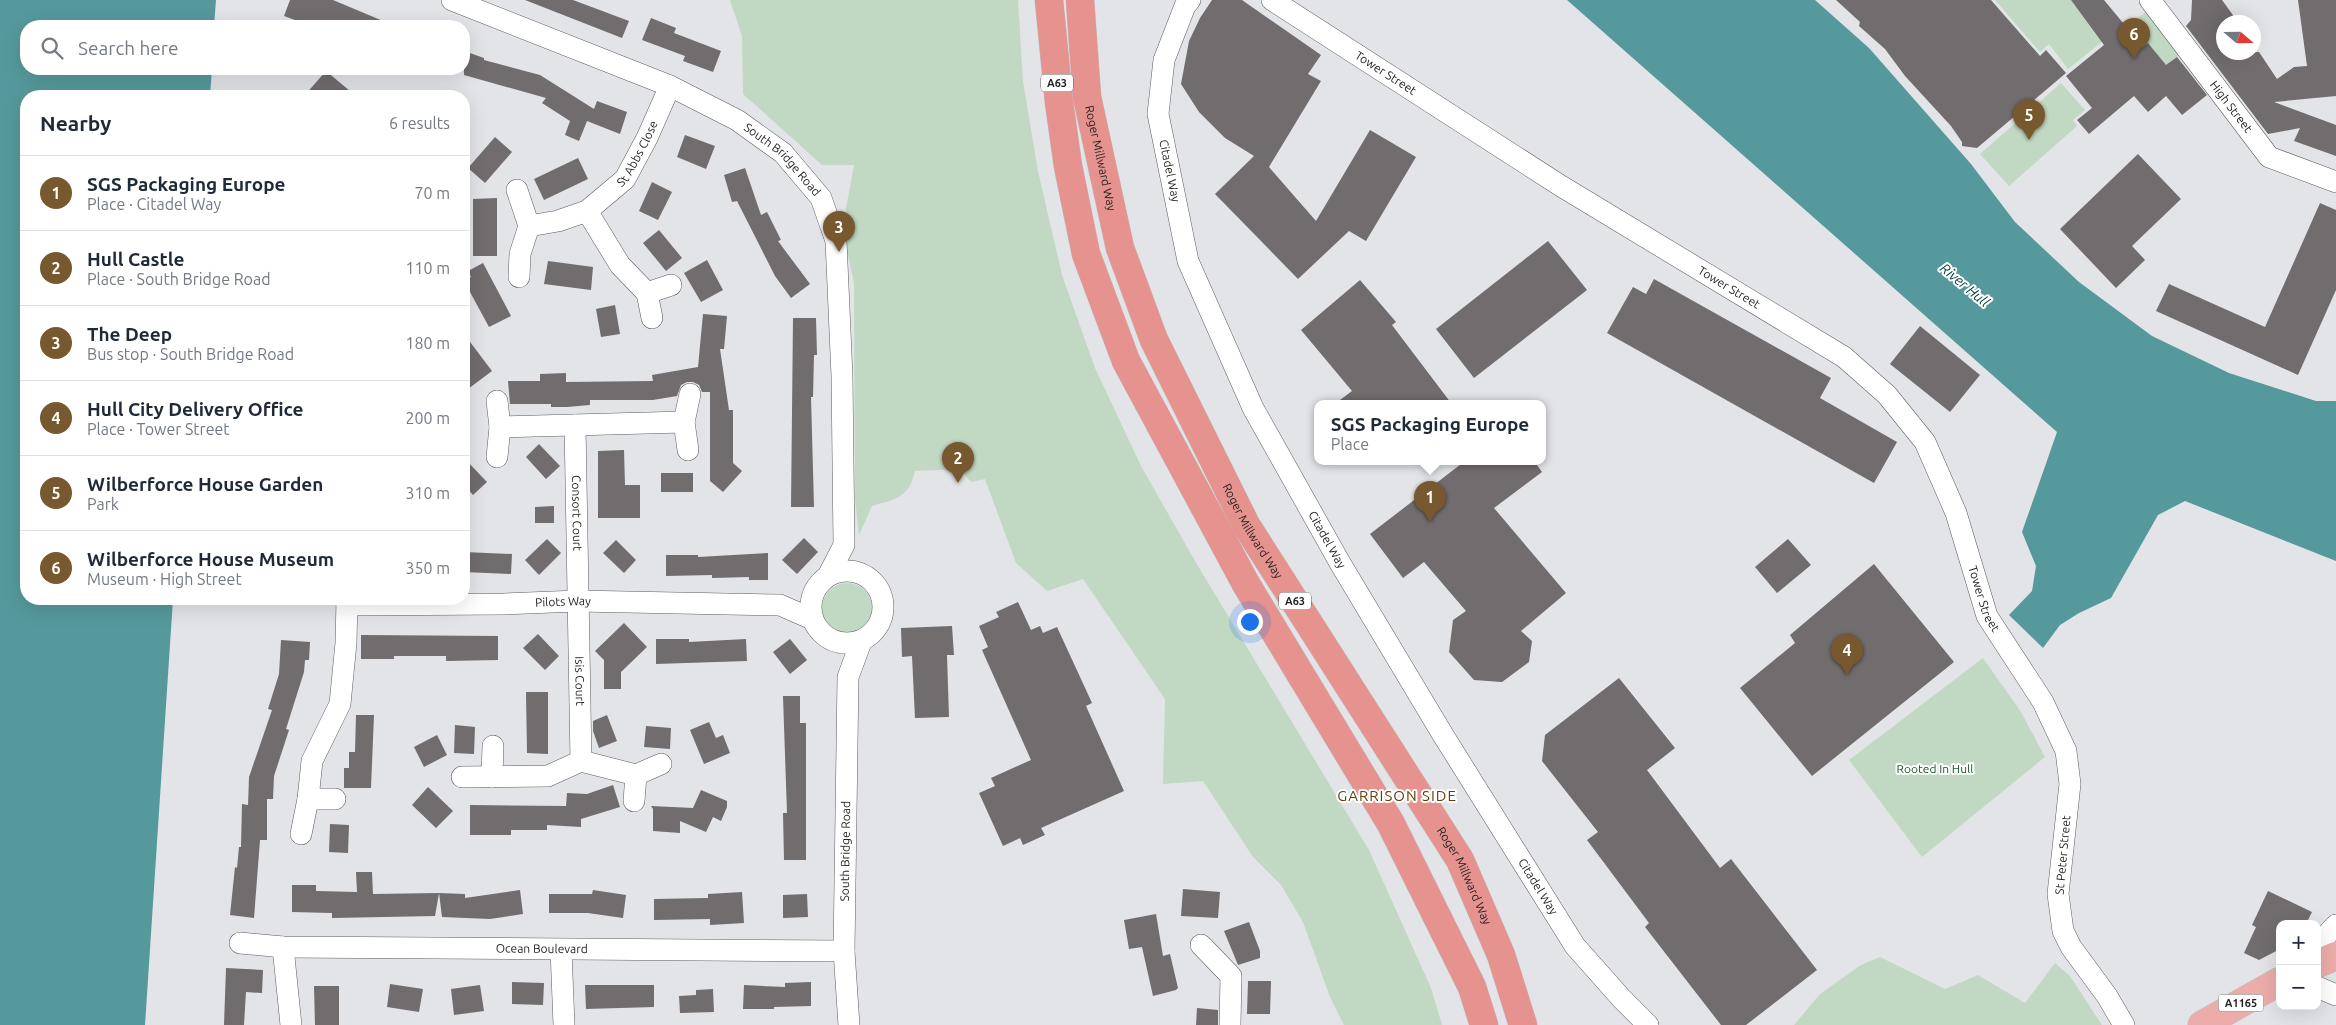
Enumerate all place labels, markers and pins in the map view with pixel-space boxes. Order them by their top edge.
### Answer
pin: 6 [2118,18,2150,59]
pin: 5 [2013,99,2045,140]
pin: 3 [823,211,855,252]
pin: 2 [942,442,974,483]
pin: 1 [1414,481,1446,522]
pin: 4 [1831,634,1863,675]

